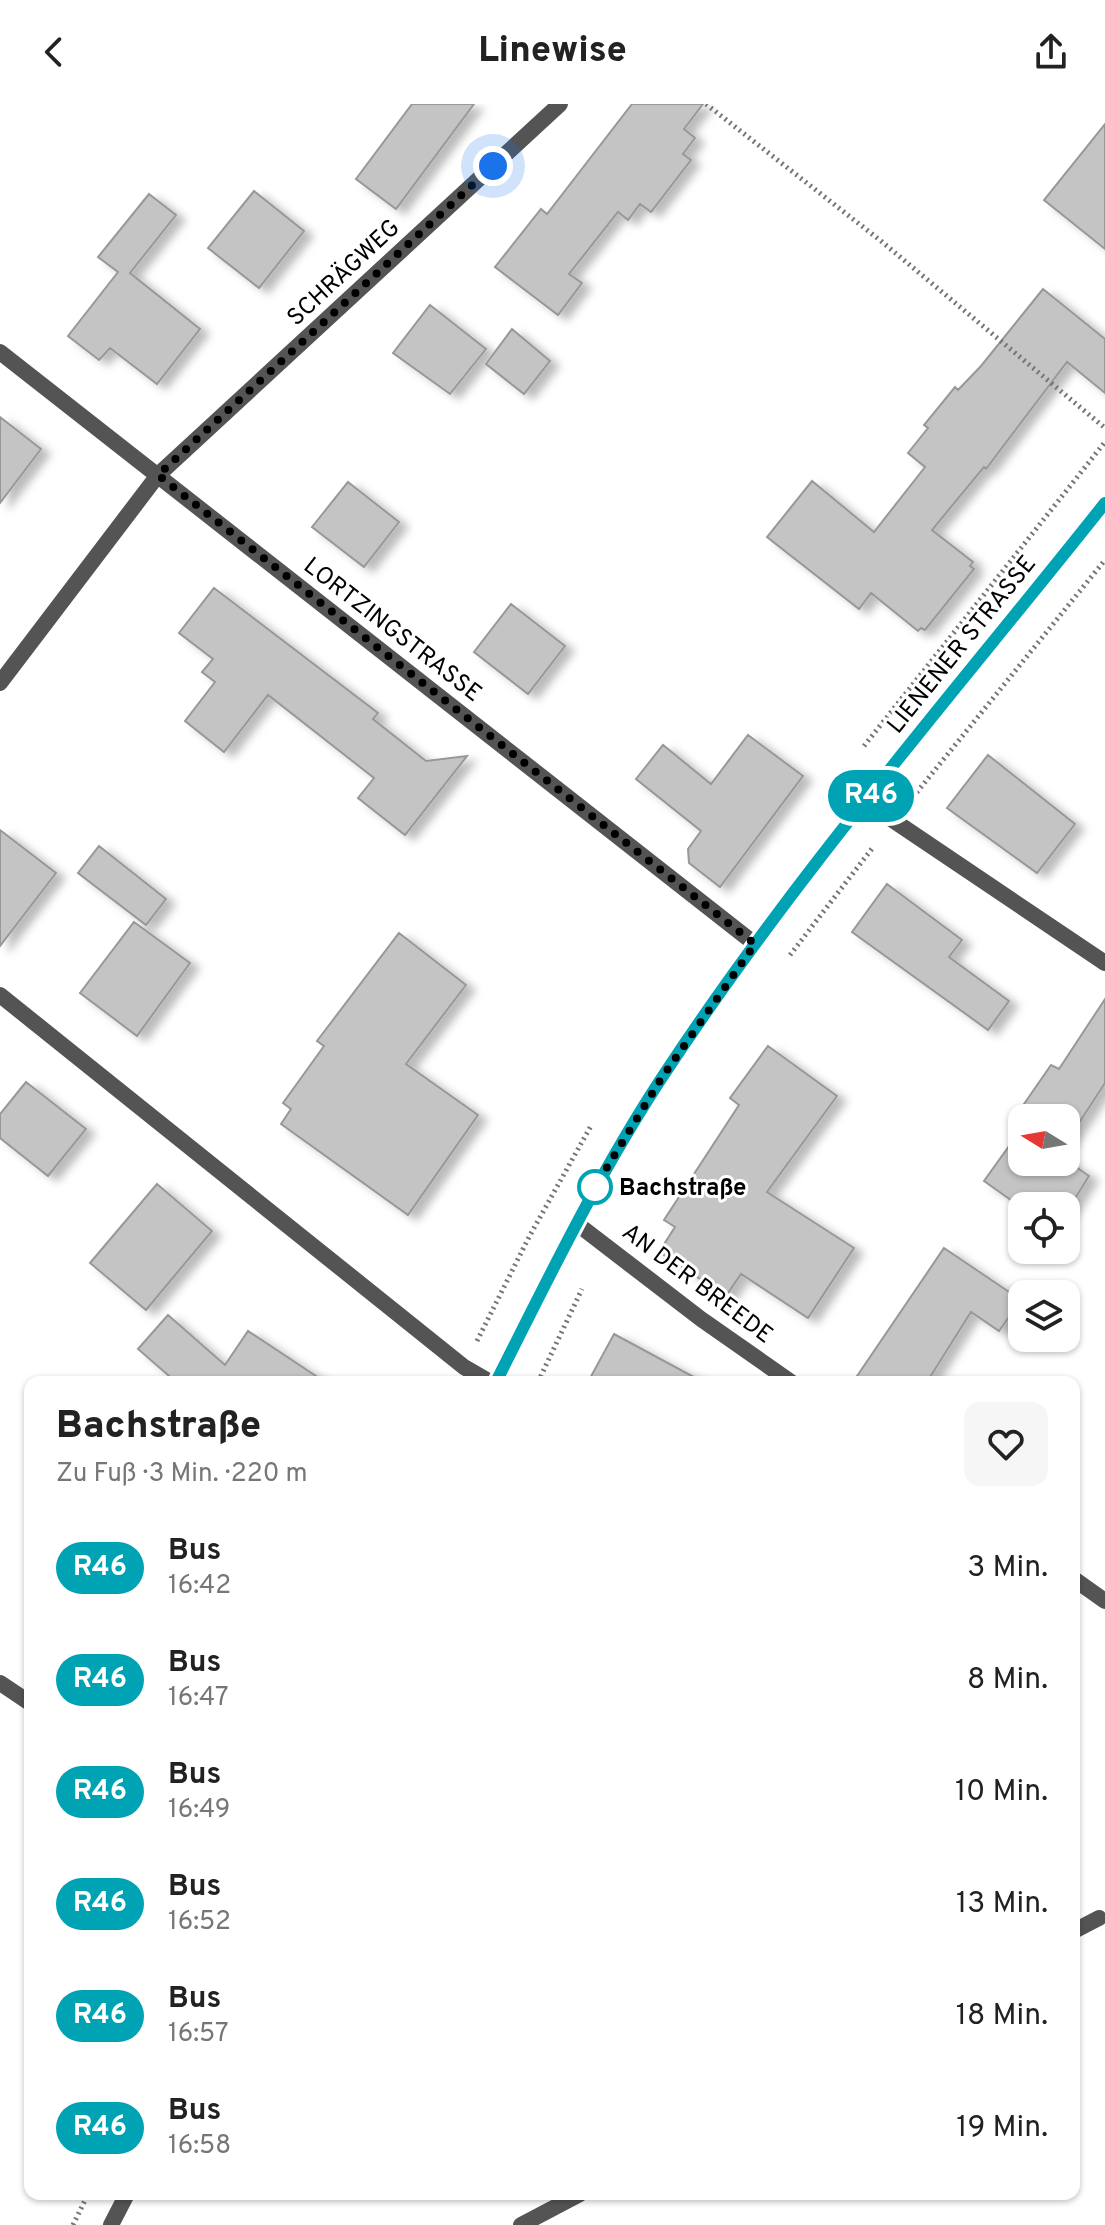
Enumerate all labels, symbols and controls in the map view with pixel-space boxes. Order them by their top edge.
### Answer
text: Linewise [478,29,627,75]
icon: back [32,30,76,74]
icon: share [1029,30,1073,74]
your location [473,146,513,186]
street label: SCHRÄGWEG [281,213,407,333]
street label: LIENENER STRASSE [882,550,1044,740]
street label: LORTZINGSTRASSE [297,552,487,709]
line badge: R46 [825,770,917,822]
text: R46 [844,778,898,814]
north arrow [1008,1104,1080,1176]
map controls [1008,1104,1080,1352]
marker: Bachstraße [578,1170,612,1204]
place label: Bachstraße [619,1174,746,1204]
button: locate [1008,1192,1080,1264]
street label: AN DER BREEDE [615,1218,778,1351]
button: layers [1008,1280,1080,1352]
button: heart [964,1402,1048,1486]
text: Bachstraße [56,1403,261,1452]
text: Zu Fuß · 3 Min. · 220 m [56,1458,308,1491]
text: Bus [168,1533,221,1570]
text: R46 [73,1550,127,1586]
text: 3 Min. [967,1550,1048,1587]
text: 16:42 [168,1570,231,1603]
text: Bus [168,1645,221,1682]
text: R46 [73,1662,127,1698]
text: 8 Min. [967,1662,1048,1699]
text: 16:47 [168,1682,229,1715]
text: Bus [168,1757,221,1794]
text: R46 [73,1774,127,1810]
text: 10 Min. [955,1774,1048,1811]
text: 16:49 [168,1794,230,1827]
text: Bus [168,1869,221,1906]
text: R46 [73,1886,127,1922]
text: 13 Min. [956,1886,1048,1923]
text: 16:52 [168,1906,231,1939]
text: Bus [168,1981,221,2018]
text: R46 [73,1998,127,2034]
text: 18 Min. [956,1998,1048,2035]
text: 16:57 [168,2018,229,2051]
text: Bus [168,2093,221,2130]
text: R46 [73,2110,127,2146]
text: 19 Min. [956,2110,1048,2147]
text: 16:58 [168,2130,231,2163]

